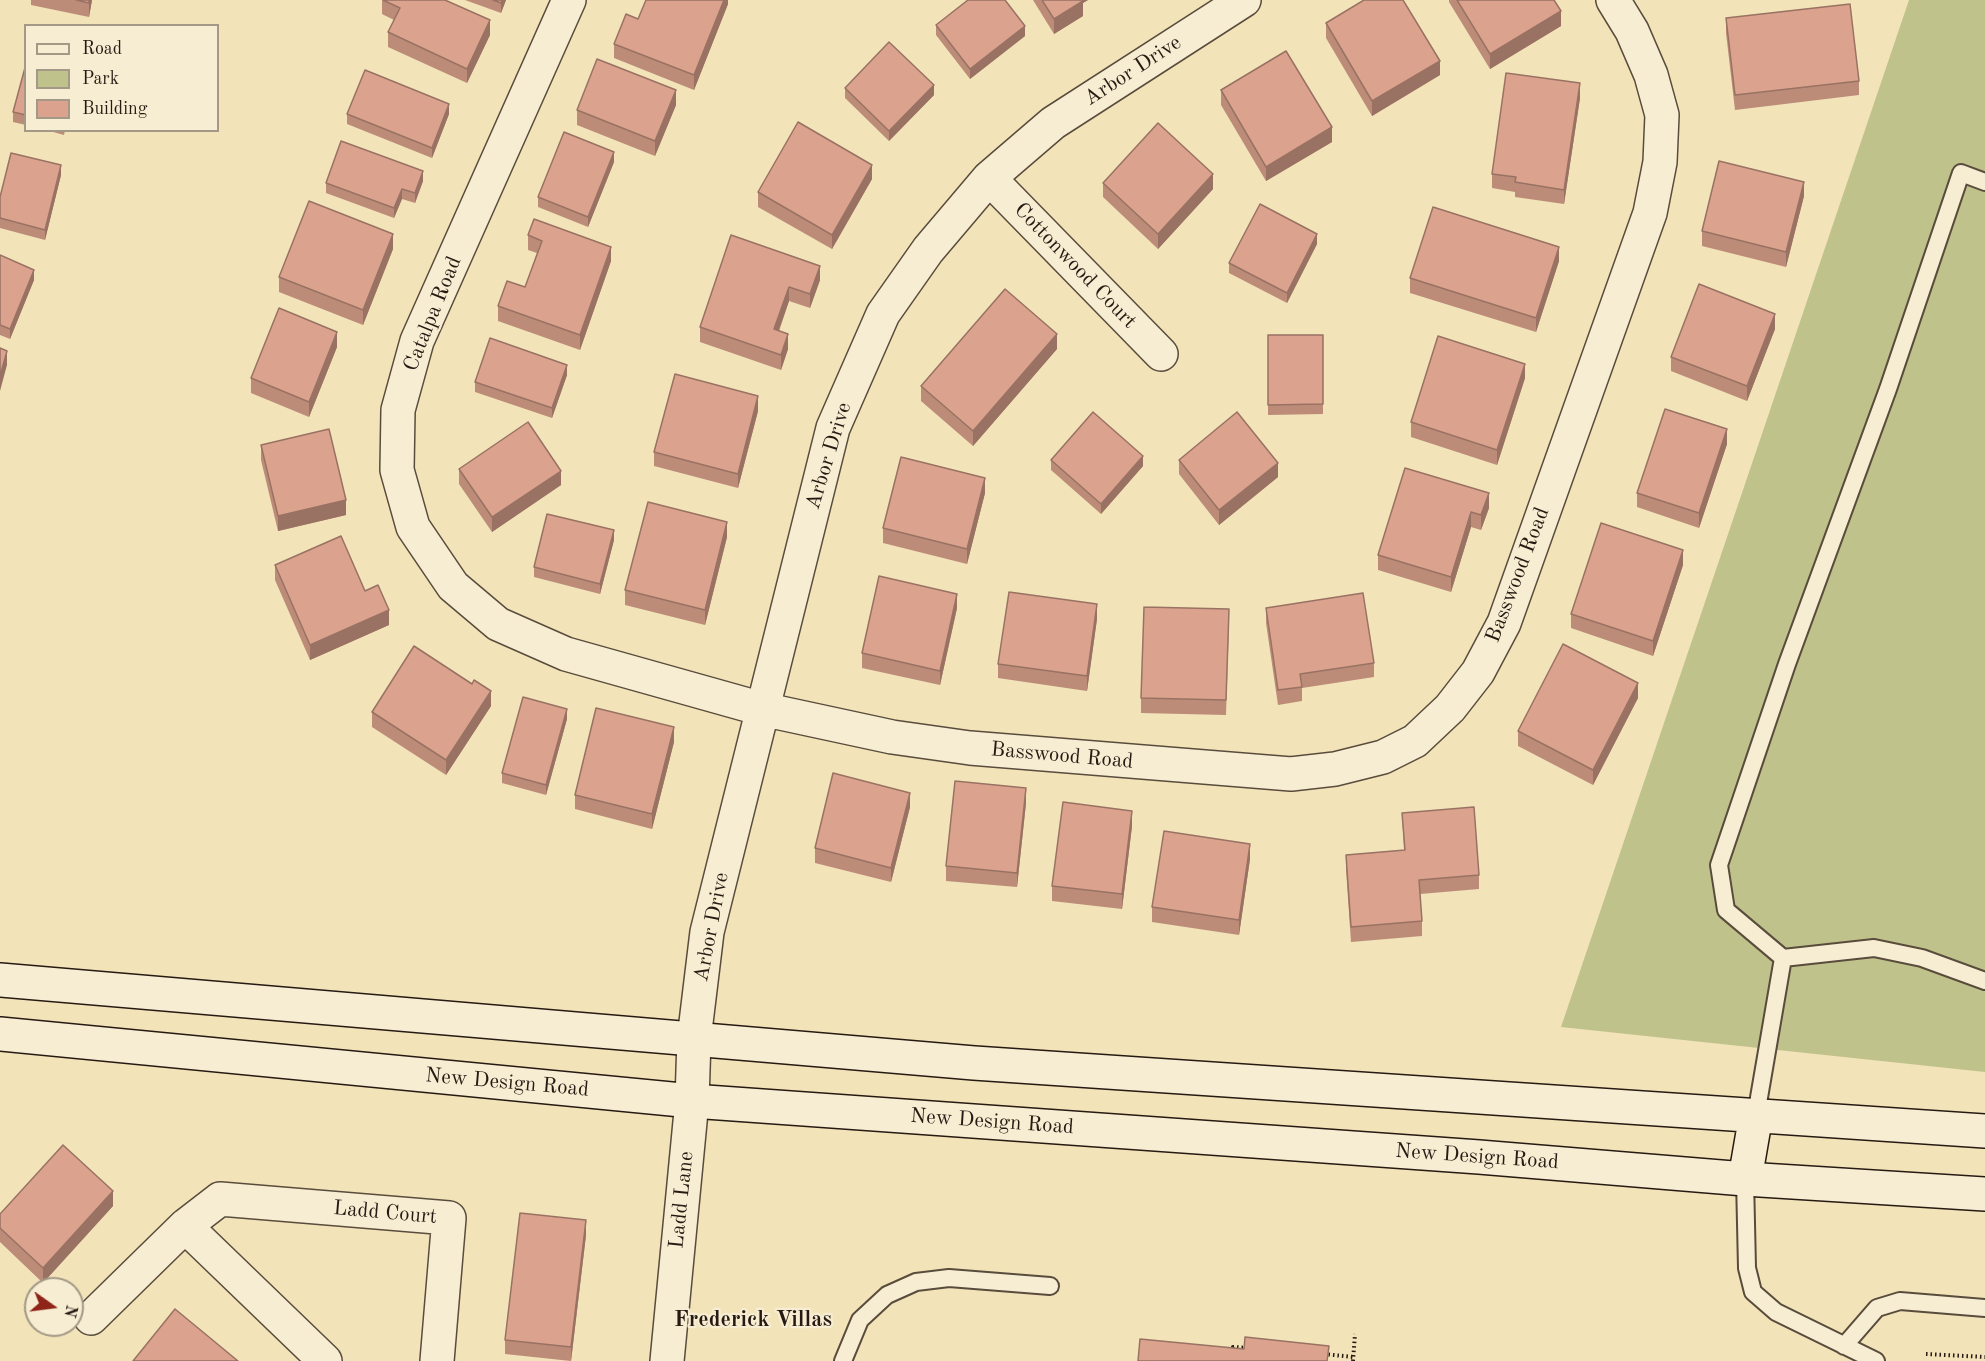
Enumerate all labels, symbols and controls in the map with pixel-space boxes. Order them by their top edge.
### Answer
legend [24,24,219,132]
street label: Arbor Drive [1080,30,1186,112]
text: Road [82,40,122,58]
text: Park [82,70,119,88]
text: Building [82,100,147,118]
street label: Cottonwood Court [1008,198,1142,334]
street label: Catalpa Road [399,253,467,375]
street label: Arbor Drive [801,399,857,513]
street label: Basswood Road [1481,504,1555,646]
street label: Basswood Road [990,737,1134,775]
street label: Arbor Drive [689,870,735,984]
street label: New Design Road [424,1063,590,1103]
street label: New Design Road [909,1104,1075,1140]
street label: New Design Road [1394,1139,1560,1175]
street label: Ladd Lane [664,1150,700,1250]
street label: Ladd Court [332,1196,438,1230]
north arrow [24,1277,84,1337]
text: N [60,1303,79,1319]
district label: Frederick Villas [674,1307,832,1333]

